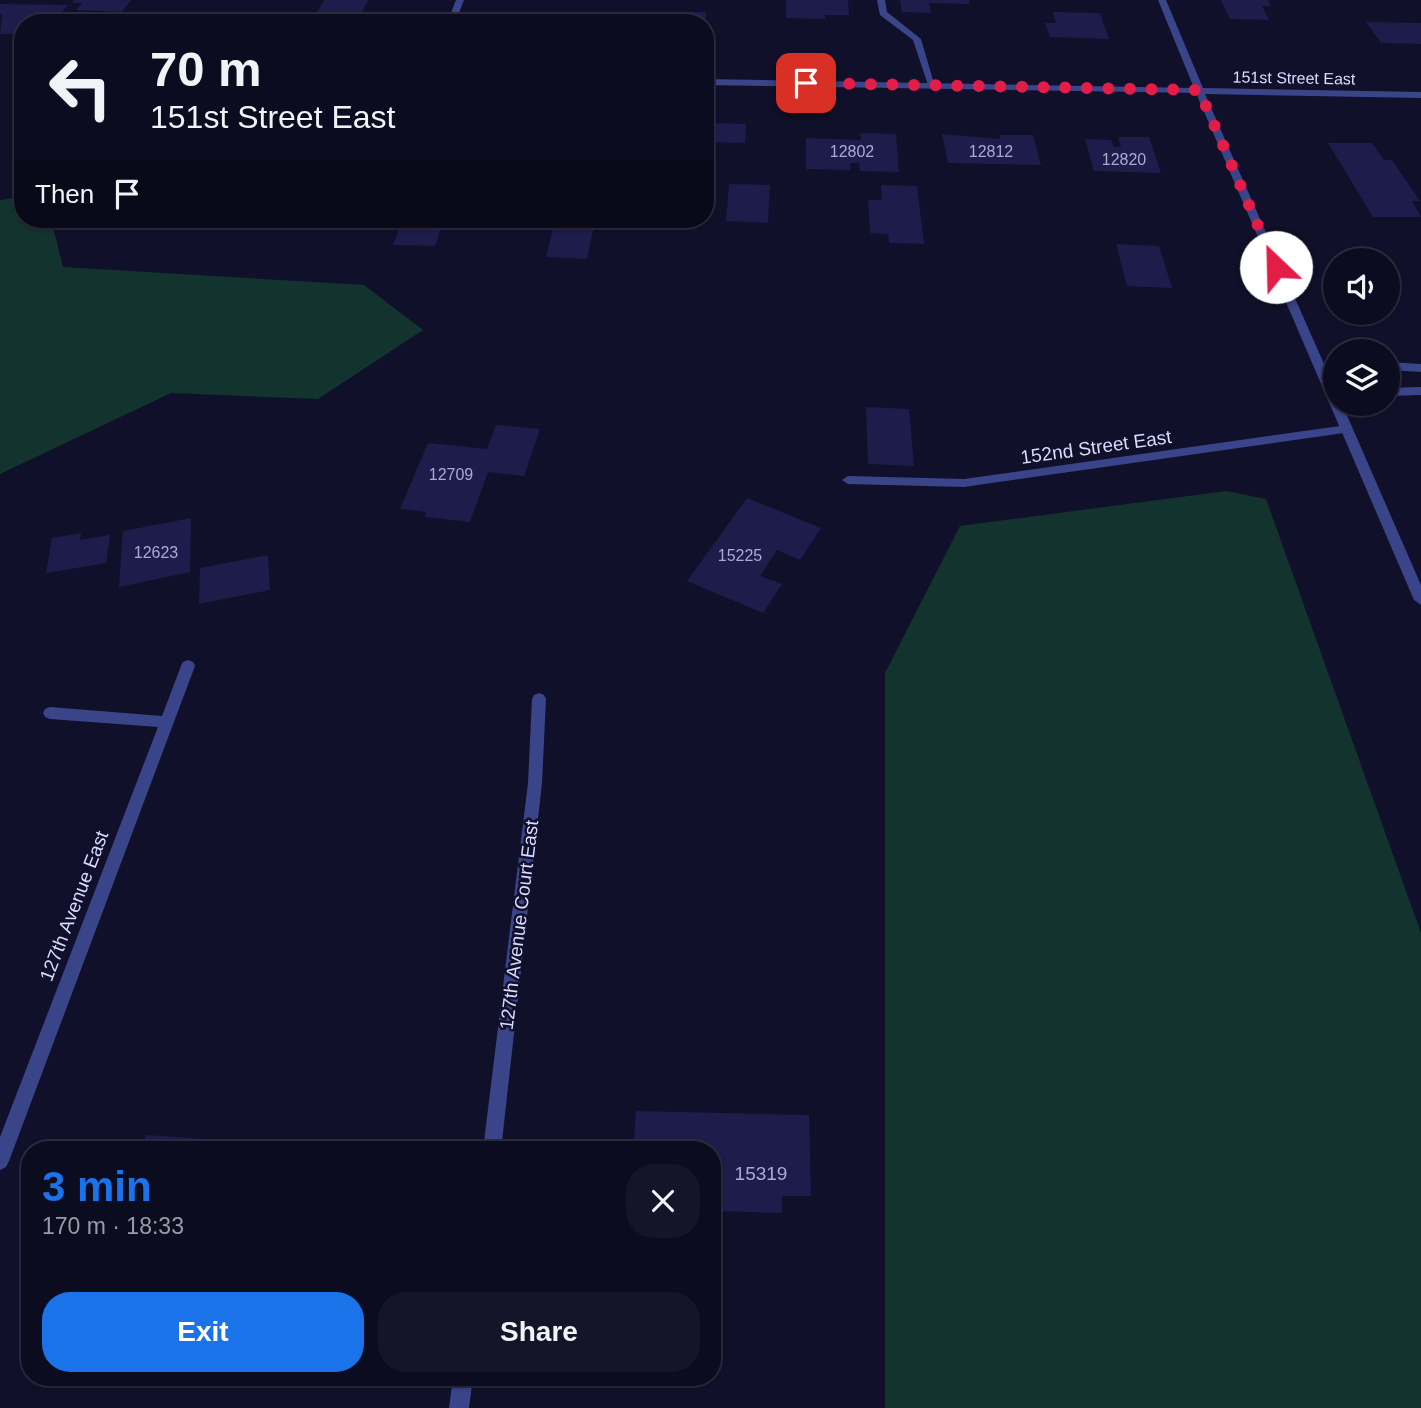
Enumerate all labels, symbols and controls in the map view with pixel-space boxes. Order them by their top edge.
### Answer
icon: left [35,42,126,133]
text: 70 m [150,42,262,96]
pin [776,53,836,113]
icon: arrive [787,64,825,102]
street label: 151st Street East [1232,68,1356,88]
text: 151st Street East [150,99,395,135]
house number: 12802 [830,143,874,160]
house number: 12812 [969,143,1013,160]
house number: 12820 [1102,151,1146,168]
icon: arrive [108,175,146,213]
text: Then [35,179,94,209]
position arrow [1239,230,1313,304]
map controls [1323,248,1400,416]
button: sound [1323,248,1400,325]
button: layers [1323,339,1400,416]
street label: 152nd Street East [1019,426,1173,468]
house number: 12709 [429,466,473,483]
house number: 12623 [134,544,178,561]
house number: 15225 [718,547,762,564]
street label: 127th Avenue Court East [496,818,542,1031]
street label: 127th Avenue East [36,827,113,984]
text: 3 min [42,1163,152,1210]
house number: 15319 [735,1163,787,1184]
button: close [626,1164,700,1238]
text: 170 m · 18:33 [42,1213,184,1239]
button: Exit [42,1292,364,1372]
button: Share [378,1292,700,1372]

